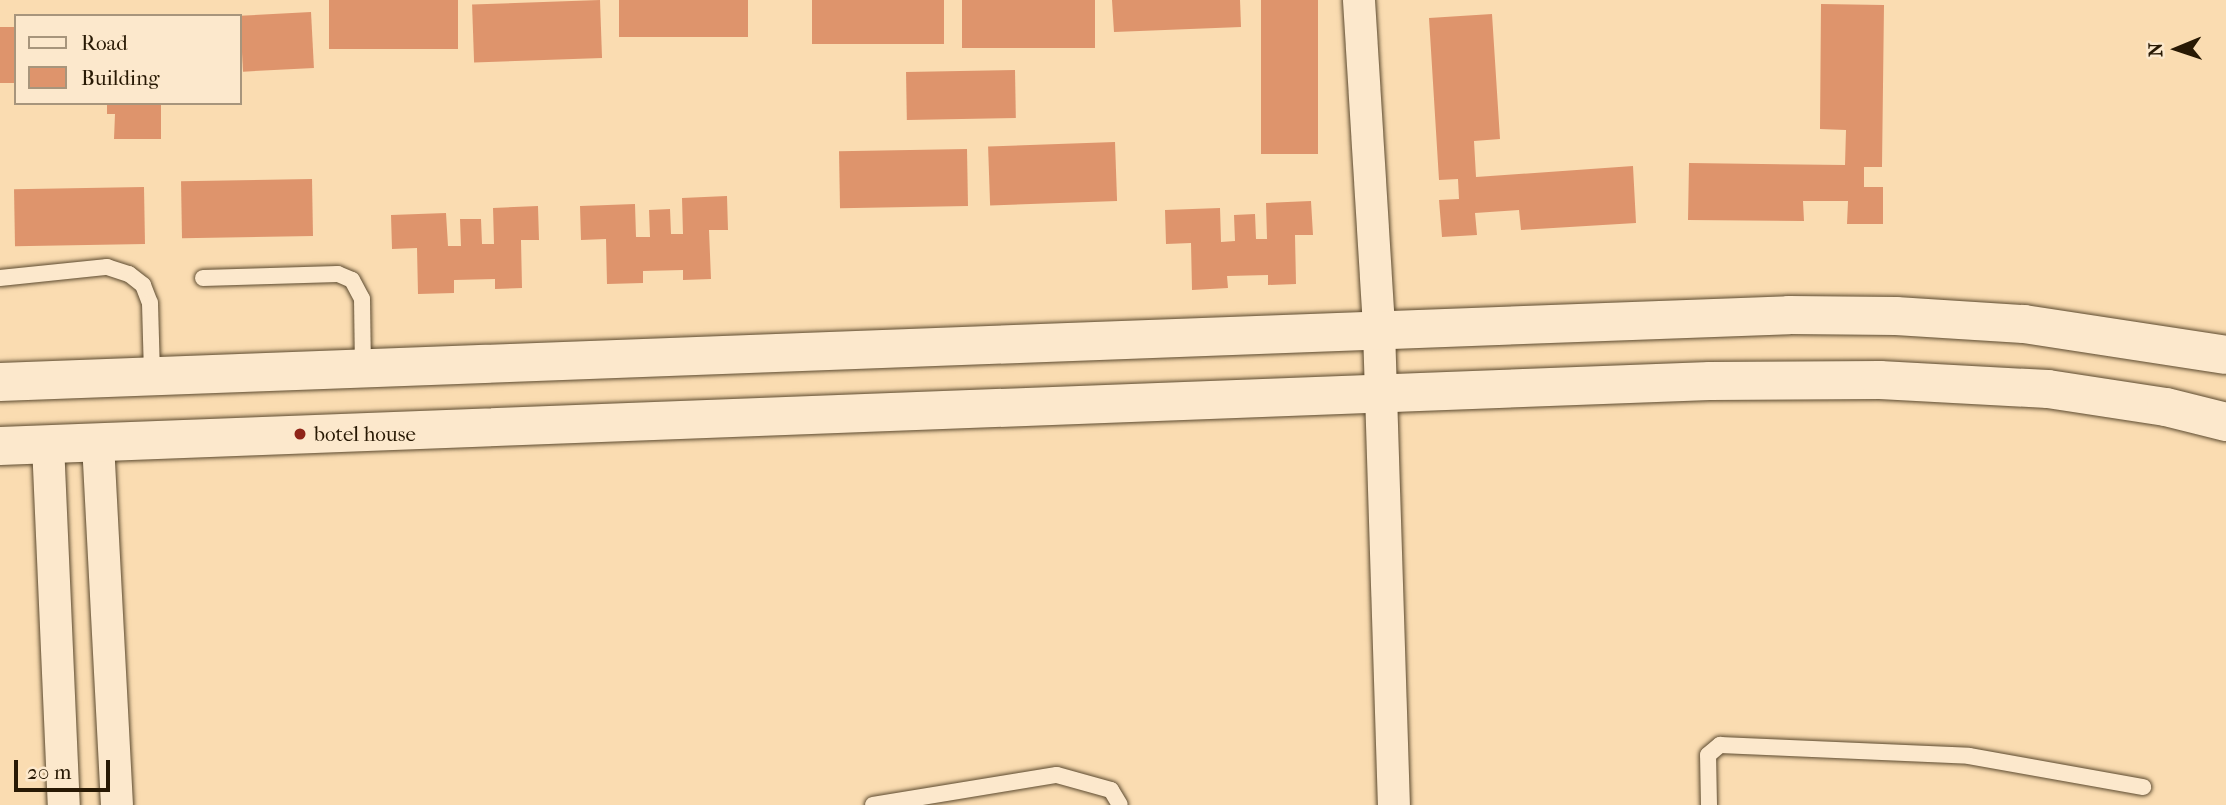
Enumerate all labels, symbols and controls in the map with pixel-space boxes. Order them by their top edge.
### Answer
legend [14,14,242,105]
north arrow [2142,14,2212,84]
text: Road [81,31,128,55]
text: N [2145,42,2167,57]
text: Building [81,66,159,90]
place label: botel house [314,421,416,447]
marker: botel house [292,426,308,442]
scale bar [18,746,114,790]
text: 20 m [27,760,71,784]

